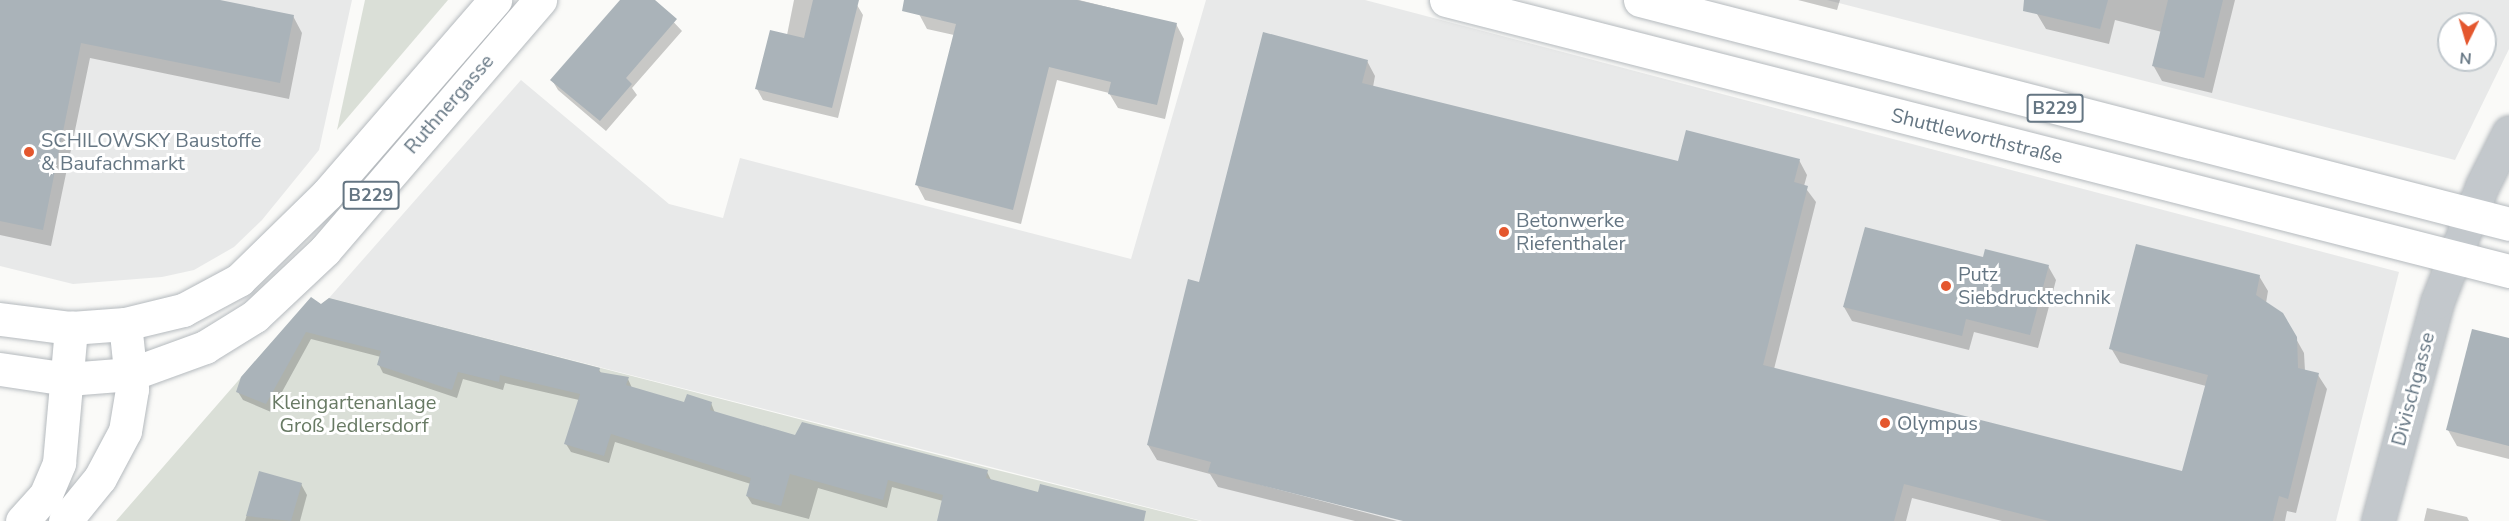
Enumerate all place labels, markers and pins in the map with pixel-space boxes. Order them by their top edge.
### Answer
place label: SCHILOWSKY Baustoffe & Baufachmarkt [41,128,261,175]
marker: SCHILOWSKY Baustoffe & Baufachmarkt [22,145,36,159]
place label: Betonwerke Riefenthaler [1516,208,1626,255]
marker: Betonwerke Riefenthaler [1497,225,1511,239]
place label: Putz Siebdrucktechnik [1958,262,2110,309]
marker: Putz Siebdrucktechnik [1939,279,1953,293]
place label: Olympus [1897,411,1978,435]
marker: Olympus [1878,416,1892,430]

